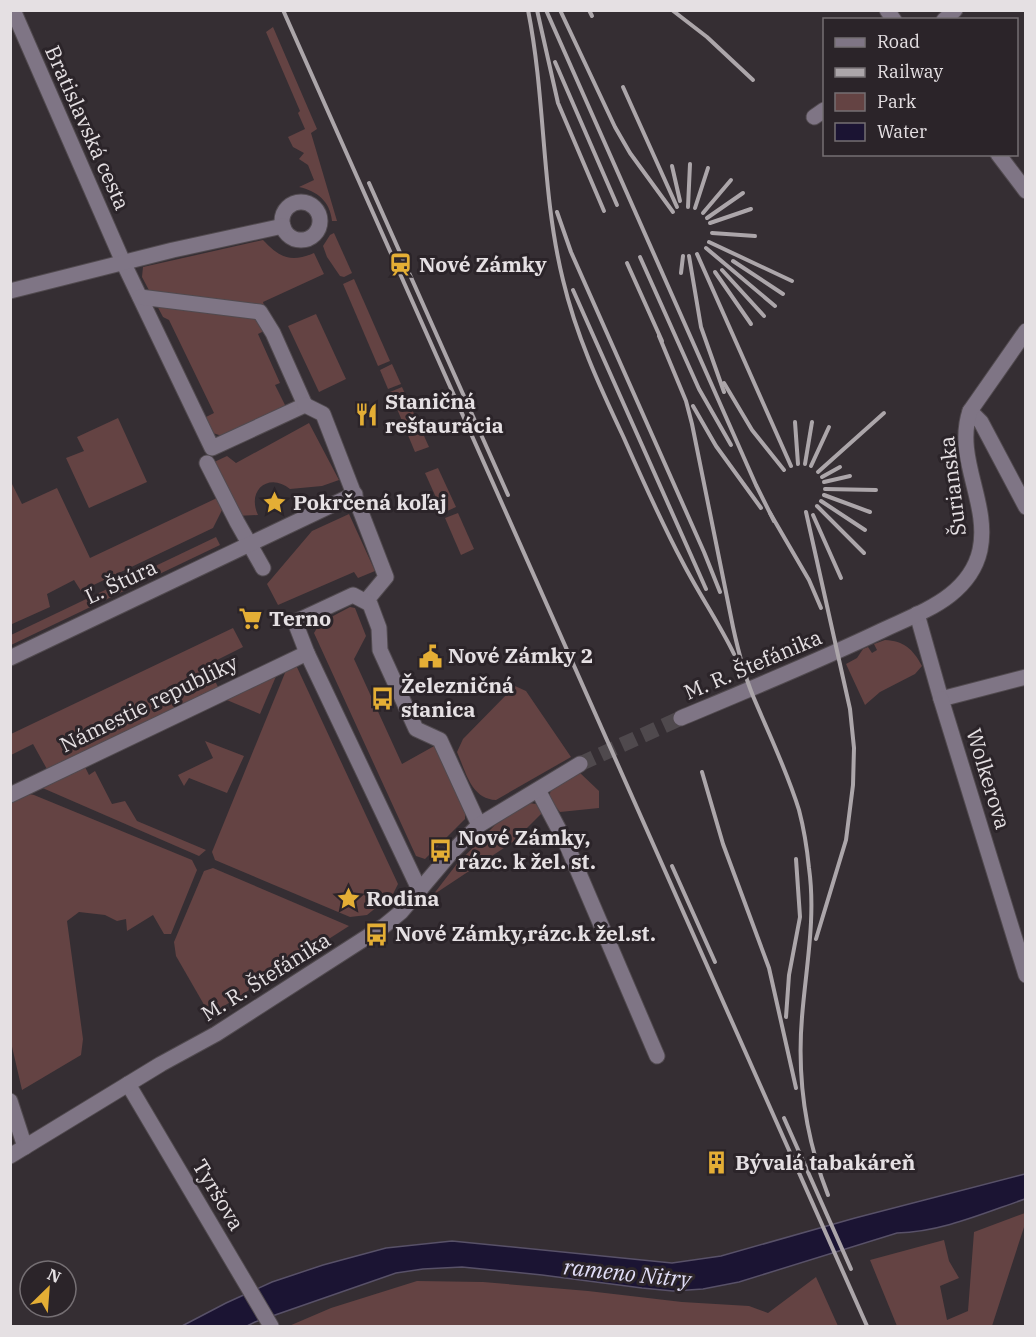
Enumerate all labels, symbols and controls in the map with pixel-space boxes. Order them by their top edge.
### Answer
legend [823,18,1018,156]
text: Road [877,30,920,53]
street label: Bratislavská cesta [39,41,137,214]
text: Railway [877,60,943,83]
text: Park [877,90,917,113]
text: Water [877,120,927,143]
place label: Nové Zámky [419,250,547,278]
station icon: Nové Zámky [388,252,414,278]
place label: Staničná reštaurácia [385,387,504,439]
restaurant icon: Staničná reštaurácia [354,401,380,427]
street label: Šurianska [932,435,972,538]
place label: Pokrčená koľaj [293,488,447,516]
place icon: Pokrčená koľaj [262,490,288,516]
street label: Ľ. Štúra [80,552,161,610]
place label: Terno [269,604,331,632]
supermarket icon: Terno [238,606,264,632]
street label: M. R. Štefánika [679,622,826,706]
place label: Nové Zámky 2 [448,641,593,669]
public building icon: Nové Zámky 2 [417,643,443,669]
street label: Námestie republiky [55,648,243,758]
place label: Železničná stanica [401,671,514,723]
bus stop icon: Železničná stanica [370,685,396,711]
street label: Wolkerova [960,725,1018,833]
place label: Nové Zámky, rázc. k žel. st. [458,823,596,875]
bus stop icon: Nové Zámky, rázc. k žel. st. [427,837,453,863]
place label: Rodina [366,884,440,912]
place icon: Rodina [335,886,361,912]
place label: Nové Zámky,rázc.k žel.st. [395,919,656,947]
bus stop icon: Nové Zámky,rázc.k žel.st. [364,921,390,947]
street label: M. R. Štefánika [196,925,335,1027]
place label: Bývalá tabakáreň [735,1148,916,1176]
building icon: Bývalá tabakáreň [704,1150,730,1176]
street label: Tyršova [187,1154,251,1235]
water label: rameno Nitry [562,1251,694,1294]
north arrow [18,1259,78,1319]
text: N [44,1264,64,1287]

